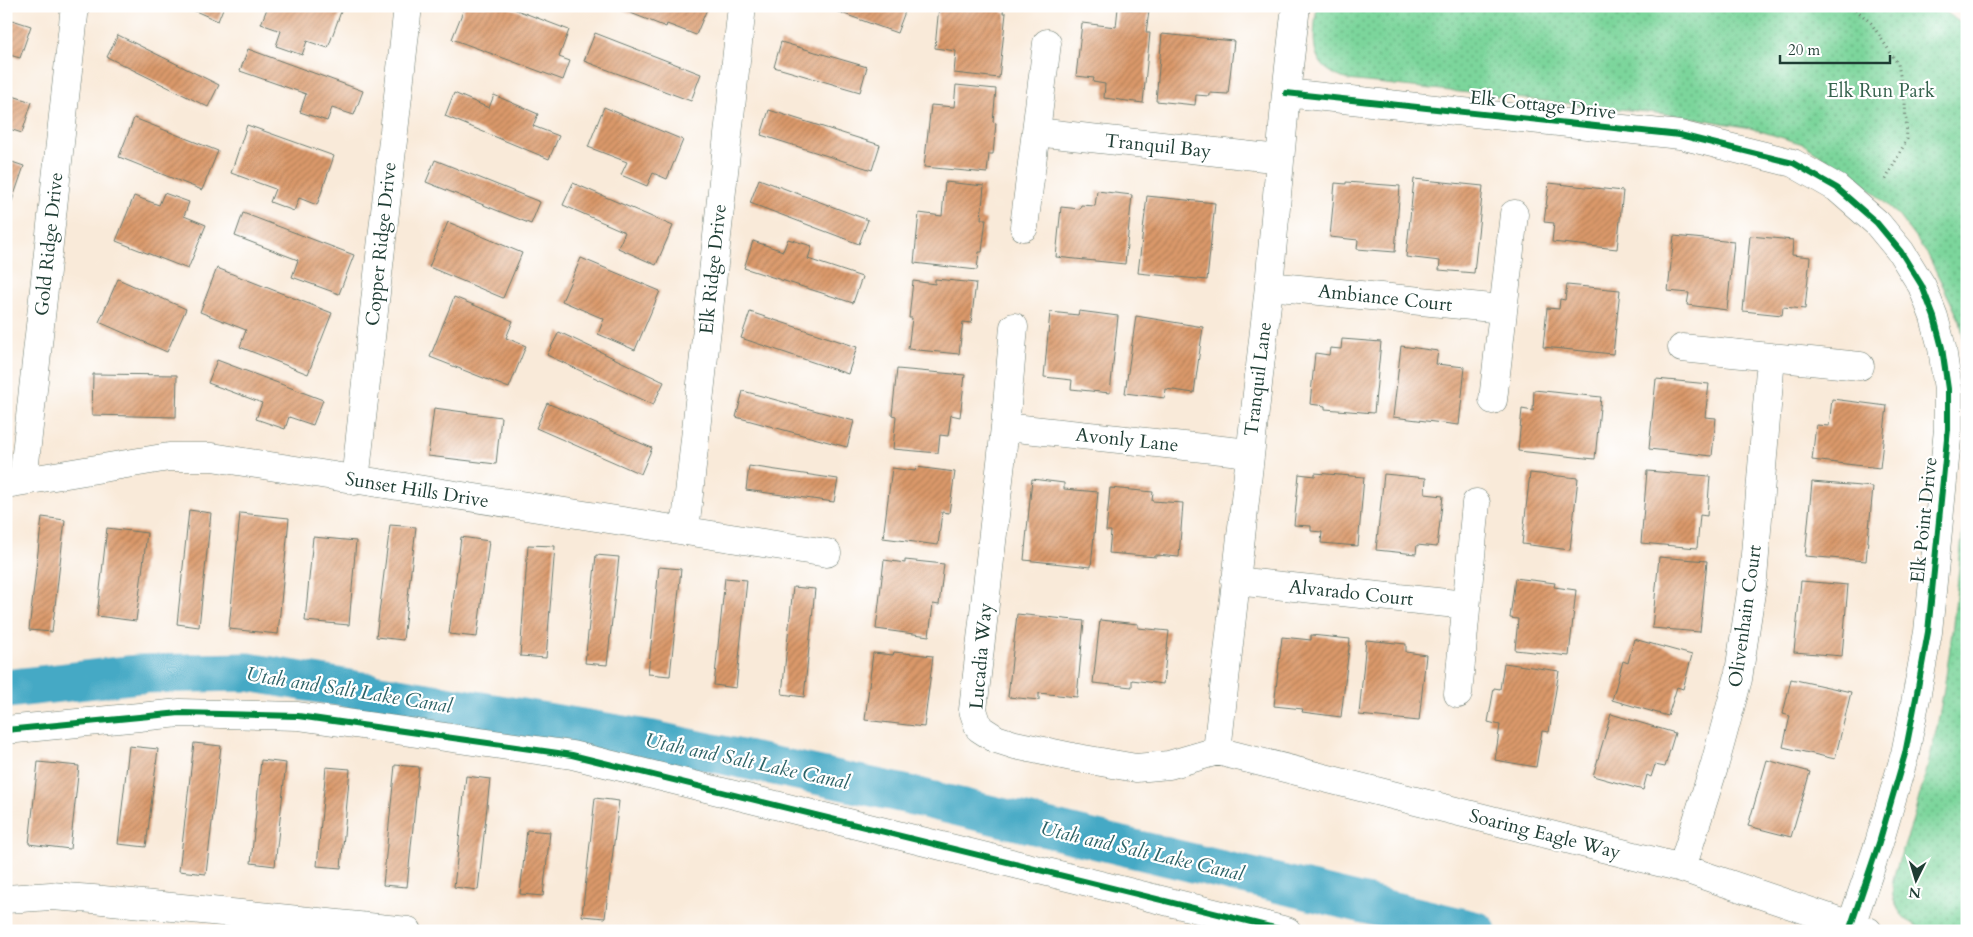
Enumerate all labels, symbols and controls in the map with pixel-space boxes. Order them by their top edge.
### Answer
scale bar [1780,32,1890,64]
text: 20 m [1788,40,1820,60]
park label: Elk Run Park [1827,78,1936,104]
street label: Elk Cottage Drive [1468,84,1618,126]
street label: Tranquil Bay [1103,127,1213,165]
street label: Copper Ridge Drive [359,161,403,327]
street label: Gold Ridge Drive [29,171,69,317]
street label: Elk Ridge Drive [693,203,733,335]
street label: Ambiance Court [1317,278,1453,318]
street label: Tranquil Lane [1238,320,1278,438]
street label: Avonly Lane [1074,422,1180,458]
street label: Elk Point Drive [1904,456,1944,584]
street label: Sunset Hills Drive [343,466,491,514]
street label: Olivenhain Court [1722,543,1768,689]
street label: Alvarado Court [1287,574,1415,612]
street label: Lucadia Way [963,602,999,710]
water label: Utah and Salt Lake Canal [244,660,455,720]
water label: Utah and Salt Lake Canal [642,726,852,796]
street label: Soaring Eagle Way [1467,803,1623,865]
water label: Utah and Salt Lake Canal [1037,814,1247,888]
north arrow [1890,854,1940,904]
text: N [1908,882,1922,902]

